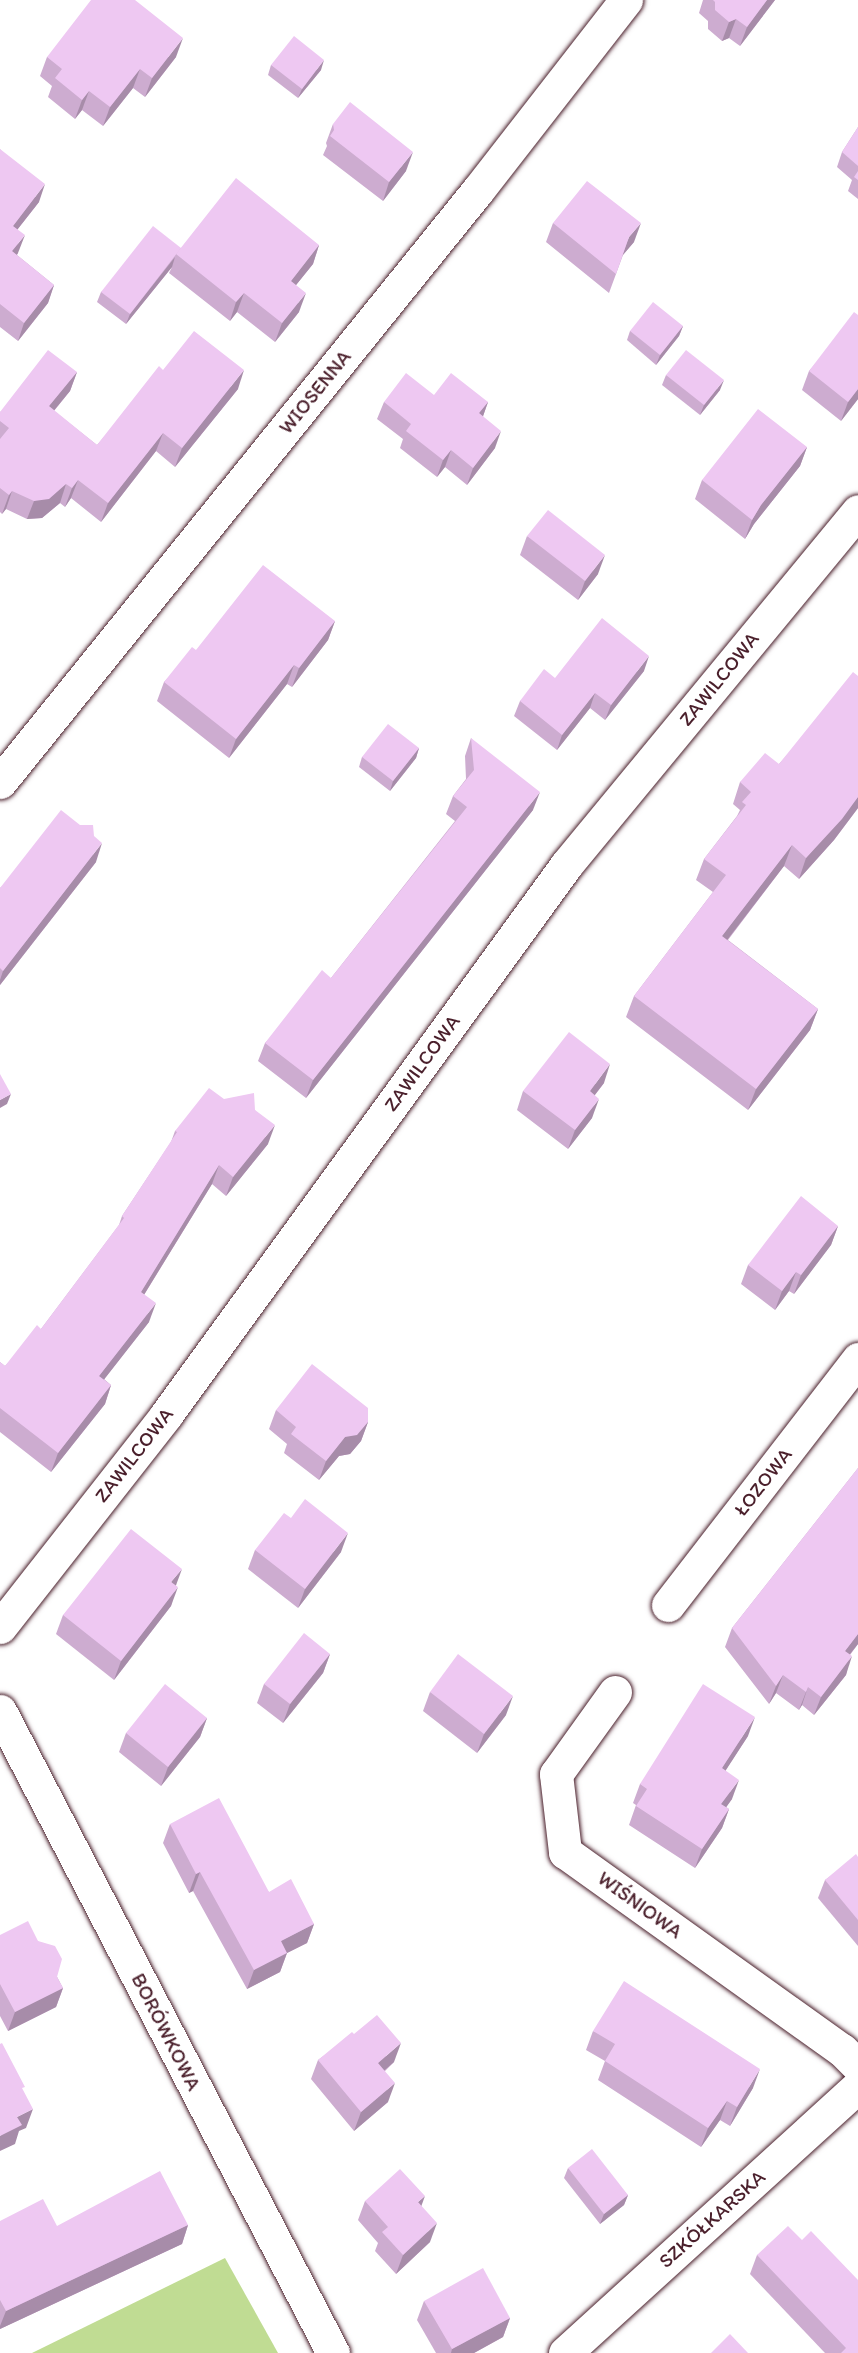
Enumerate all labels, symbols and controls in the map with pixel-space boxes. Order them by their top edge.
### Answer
street label: WIOSENNA [274,345,356,439]
street label: ZAWILCOWA [674,627,764,731]
street label: ZAWILCOWA [379,1010,465,1116]
street label: ZAWILCOWA [90,1403,178,1507]
street label: ŁOZOWA [729,1443,797,1521]
street label: WIŚNIOWA [593,1866,687,1944]
street label: BORÓWKOWA [126,1969,206,2095]
street label: SZKÓŁKARSKA [654,2165,770,2273]

